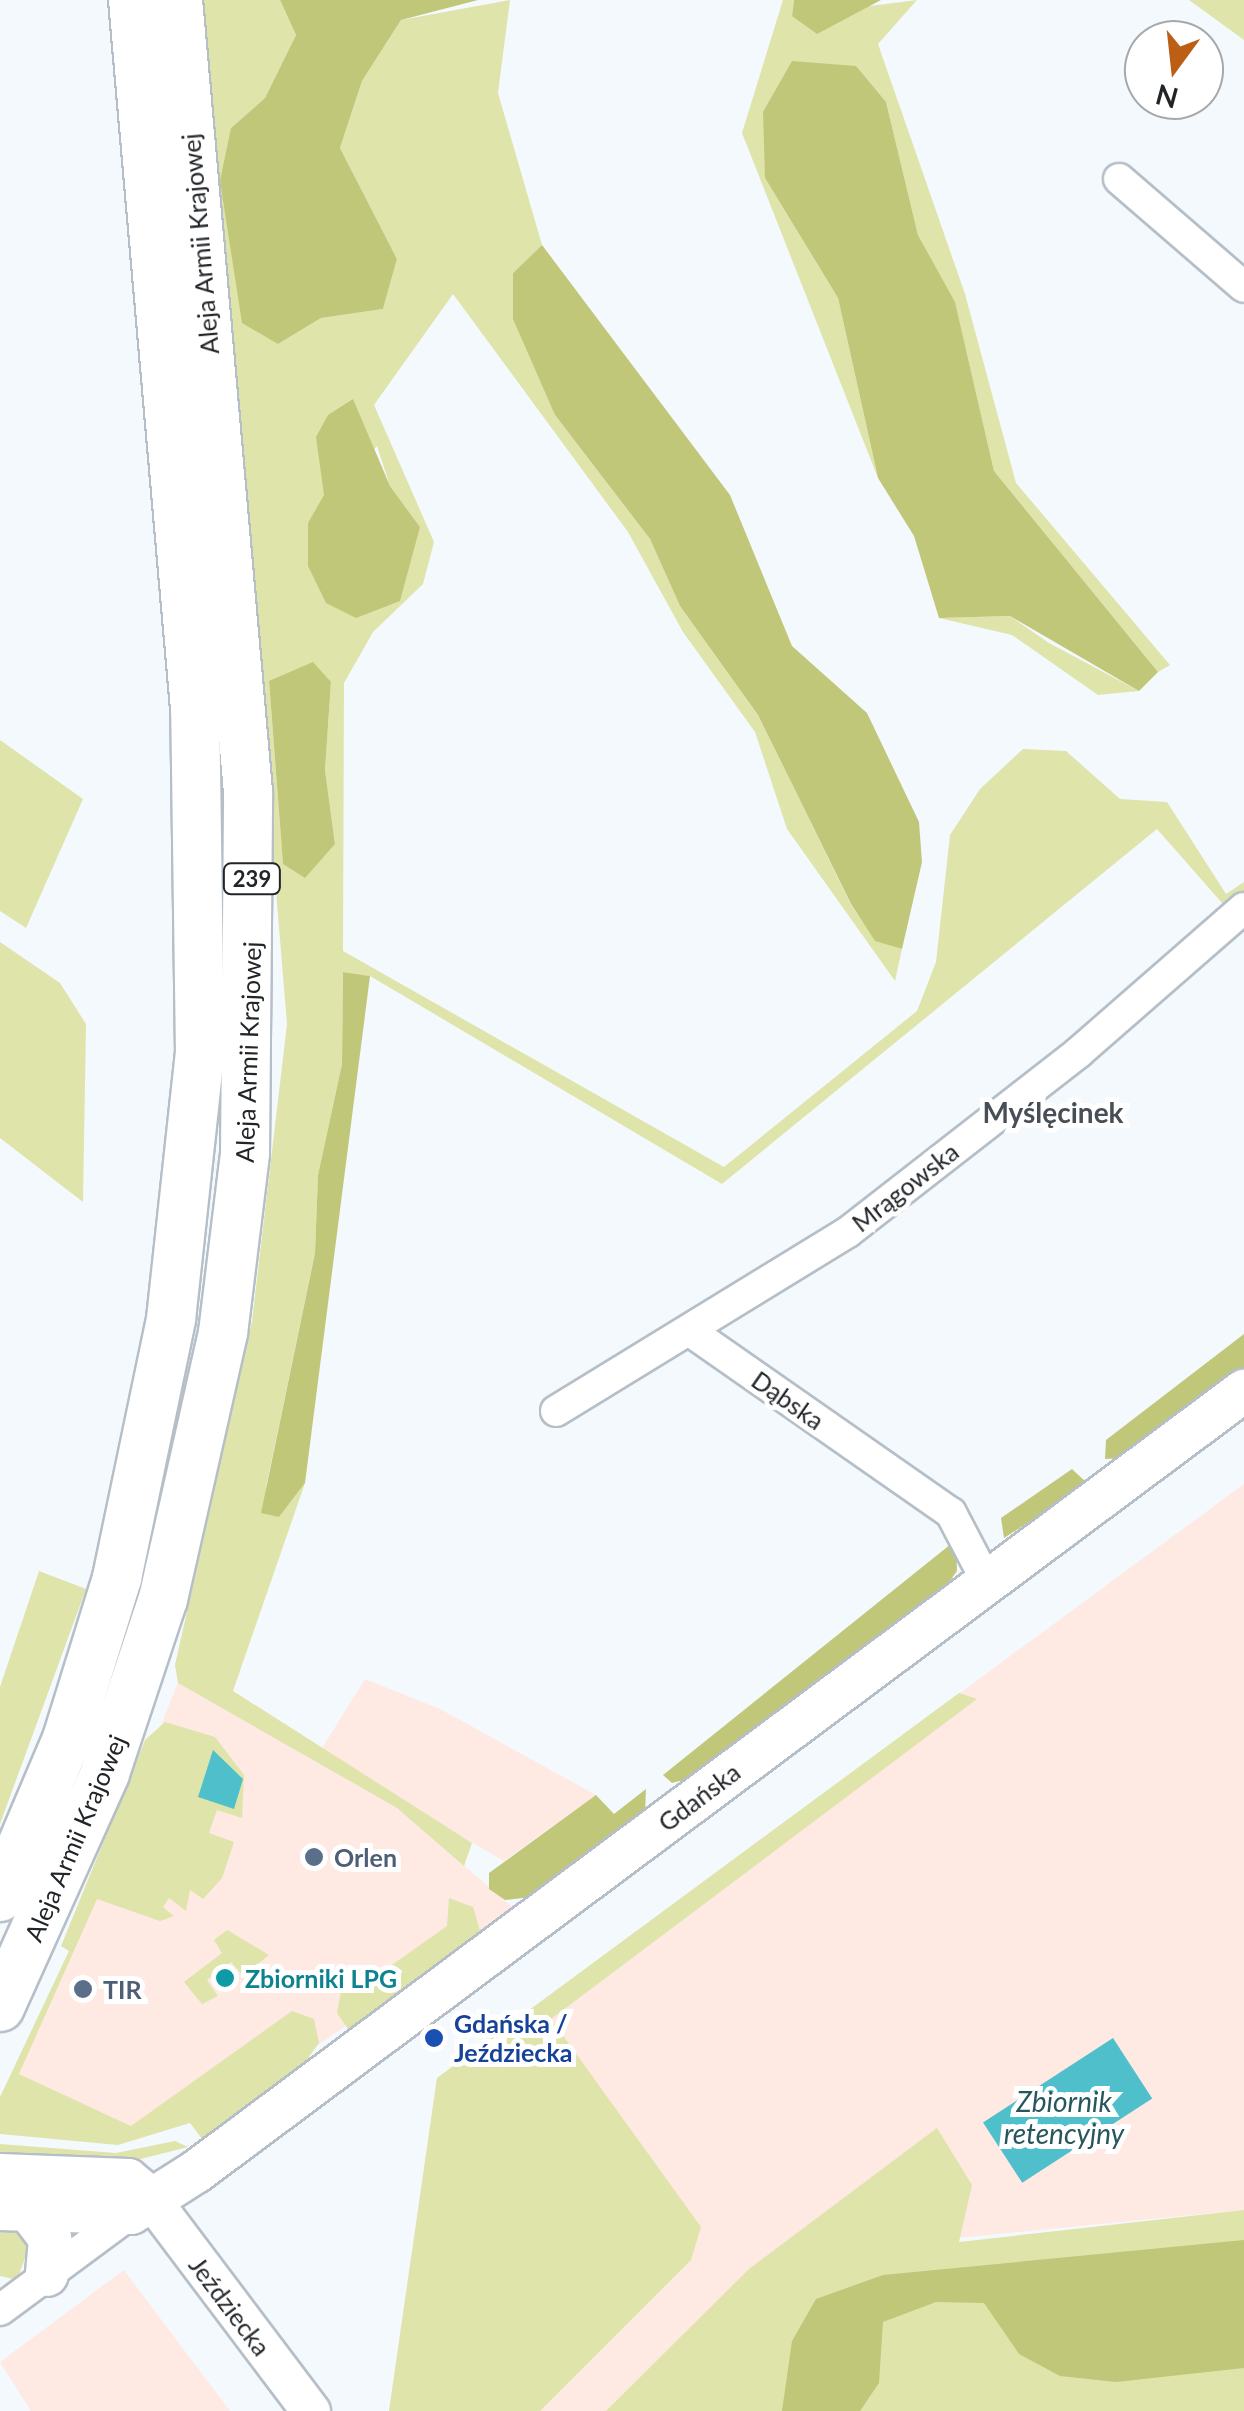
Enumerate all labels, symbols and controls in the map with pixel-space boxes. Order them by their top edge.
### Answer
north arrow [1124,20,1224,120]
text: N [1152,78,1182,116]
street label: Aleja Armii Krajowej [175,132,225,356]
road number: 239 [222,862,282,896]
street label: Aleja Armii Krajowej [229,940,267,1164]
district label: Myślęcinek [982,1095,1124,1129]
street label: Mrągowska [846,1136,964,1238]
street label: Dąbska [746,1364,830,1436]
street label: Aleja Armii Krajowej [18,1730,132,1946]
street label: Gdańska [652,1757,746,1837]
place label: Orlen [334,1842,397,1872]
marker: Orlen [303,1846,325,1868]
place label: Zbiorniki LPG [245,1963,397,1993]
marker: Zbiorniki LPG [214,1967,236,1989]
place label: TIR [103,1974,141,2004]
marker: TIR [72,1978,94,2000]
place label: Gdańska / Jeździecka [454,2009,572,2068]
marker: Gdańska / Jeździecka [423,2027,445,2049]
water label: Zbiornik retencyjny [1004,2084,1124,2150]
street label: Jeździecka [183,2251,277,2361]

